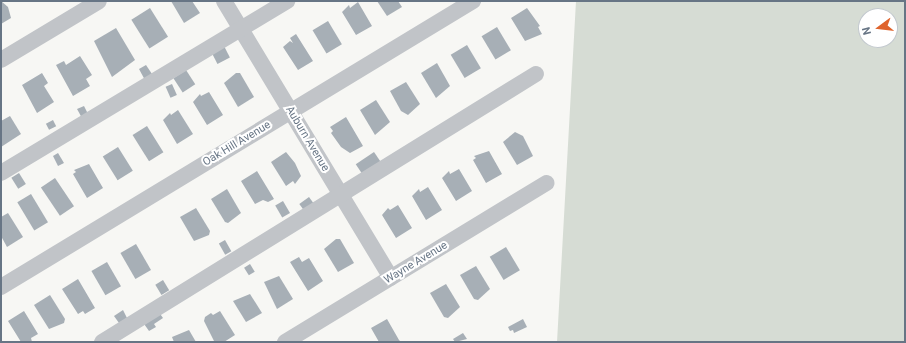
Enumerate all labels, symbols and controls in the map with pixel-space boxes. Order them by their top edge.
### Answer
north arrow [858,8,898,48]
text: N [860,26,874,36]
street label: Auburn Avenue [282,104,332,174]
street label: Oak Hill Avenue [201,119,273,169]
street label: Wayne Avenue [382,239,450,287]

